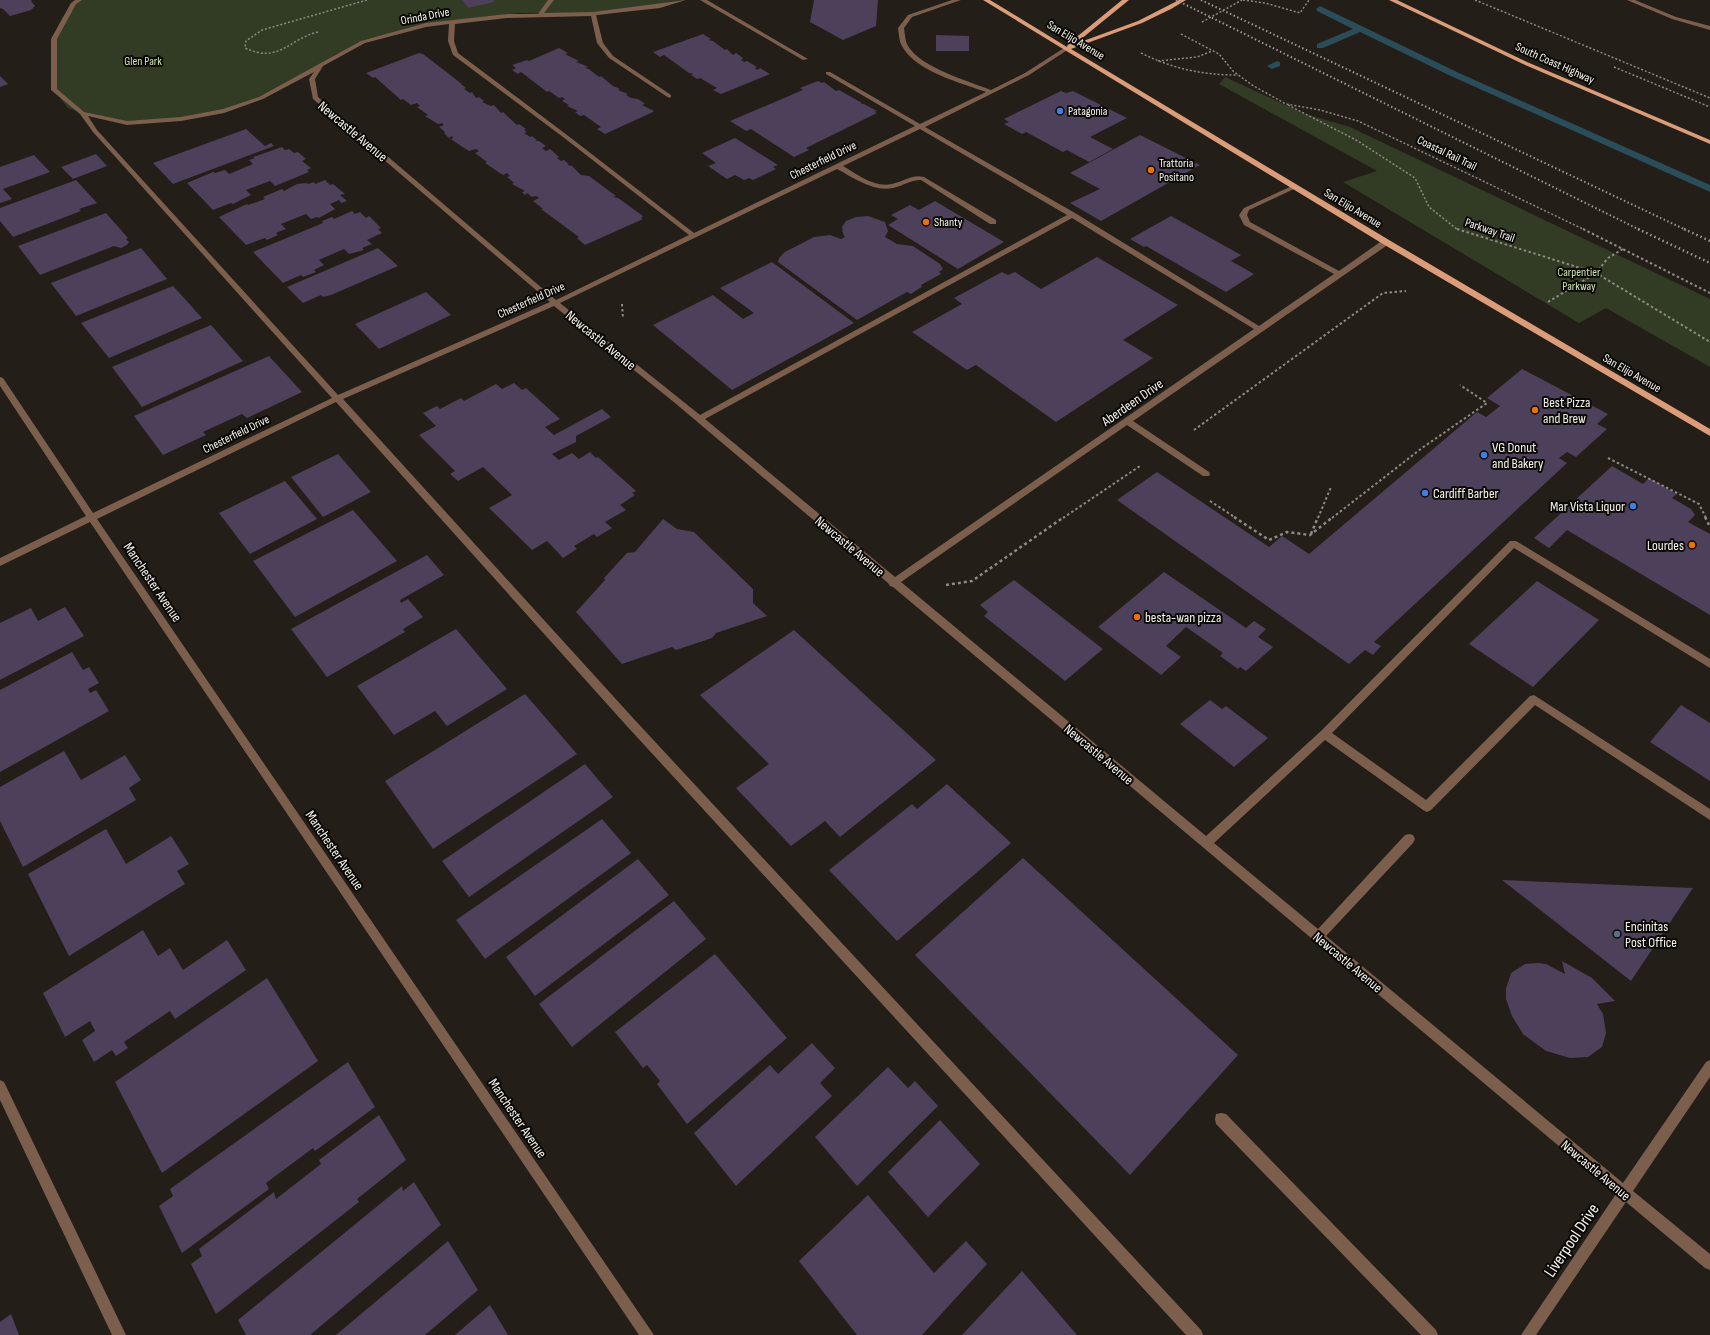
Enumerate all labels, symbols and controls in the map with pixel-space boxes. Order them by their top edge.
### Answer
street label: Orinda Drive [400,4,451,29]
street label: San Elijo Avenue [1044,17,1108,64]
street label: South Coast Highway [1513,39,1597,88]
park label: Glen Park [124,54,162,69]
street label: Newcastle Avenue [315,97,391,165]
place label: Patagonia [1068,104,1108,119]
marker: Patagonia [1055,106,1065,116]
street label: Coastal Rail Trail [1414,133,1479,174]
street label: Chesterfield Drive [787,138,859,183]
place label: Trattoria Positano [1159,156,1194,185]
marker: Trattoria Positano [1146,165,1156,175]
street label: San Elijo Avenue [1321,185,1385,232]
place label: Shanty [934,215,963,230]
street label: Parkway Trail [1463,215,1517,246]
marker: Shanty [921,217,931,227]
park label: Carpentier Parkway [1558,265,1601,294]
street label: Chesterfield Drive [495,279,567,322]
street label: Newcastle Avenue [562,307,639,374]
street label: San Elijo Avenue [1600,351,1664,396]
street label: Aberdeen Drive [1097,375,1166,430]
place label: Best Pizza and Brew [1543,394,1590,427]
marker: Best Pizza and Brew [1530,405,1540,415]
street label: Chesterfield Drive [200,412,272,457]
place label: VG Donut and Bakery [1492,439,1544,472]
marker: VG Donut and Bakery [1479,450,1489,460]
place label: Cardiff Barber [1433,485,1499,502]
marker: Cardiff Barber [1420,488,1430,498]
place label: Mar Vista Liquor [1550,498,1625,515]
marker: Mar Vista Liquor [1628,501,1638,511]
street label: Newcastle Avenue [812,512,888,580]
place label: Lourdes [1647,537,1684,554]
street label: Manchester Avenue [120,539,185,625]
marker: Lourdes [1687,540,1697,550]
place label: besta-wan pizza [1145,609,1221,626]
marker: besta-wan pizza [1132,612,1142,622]
street label: Newcastle Avenue [1061,720,1137,788]
street label: Manchester Avenue [302,807,367,893]
place label: Encinitas Post Office [1625,918,1677,951]
street label: Newcastle Avenue [1310,928,1386,996]
marker: Encinitas Post Office [1612,929,1622,939]
street label: Manchester Avenue [485,1075,550,1161]
street label: Newcastle Avenue [1558,1136,1634,1204]
street label: Liverpool Drive [1540,1200,1604,1281]

